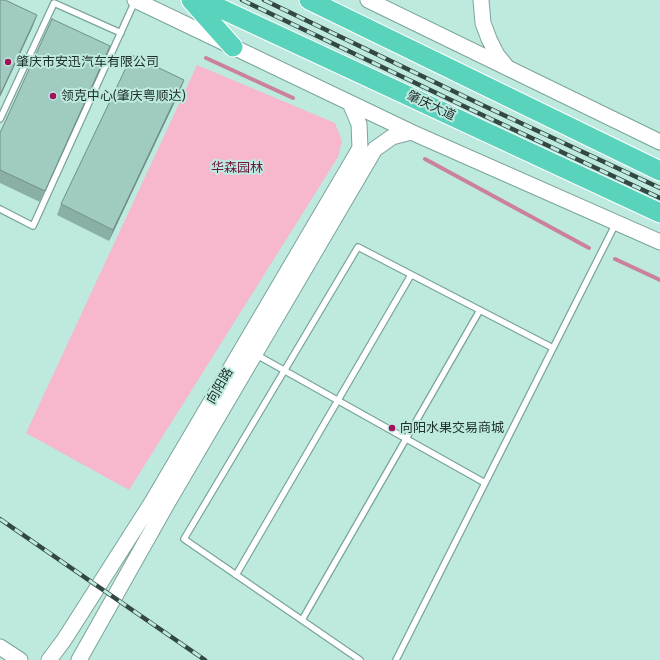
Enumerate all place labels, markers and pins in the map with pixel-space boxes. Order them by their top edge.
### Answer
place label: 肇庆市安迅汽车有限公司 [16,54,159,70]
marker: 肇庆市安迅汽车有限公司 [3,57,13,67]
place label: 领克中心(肇庆粤顺达) [61,88,186,104]
marker: 领克中心(肇庆粤顺达) [48,91,58,101]
place label: 向阳水果交易商城 [400,420,504,436]
marker: 向阳水果交易商城 [387,423,397,433]

